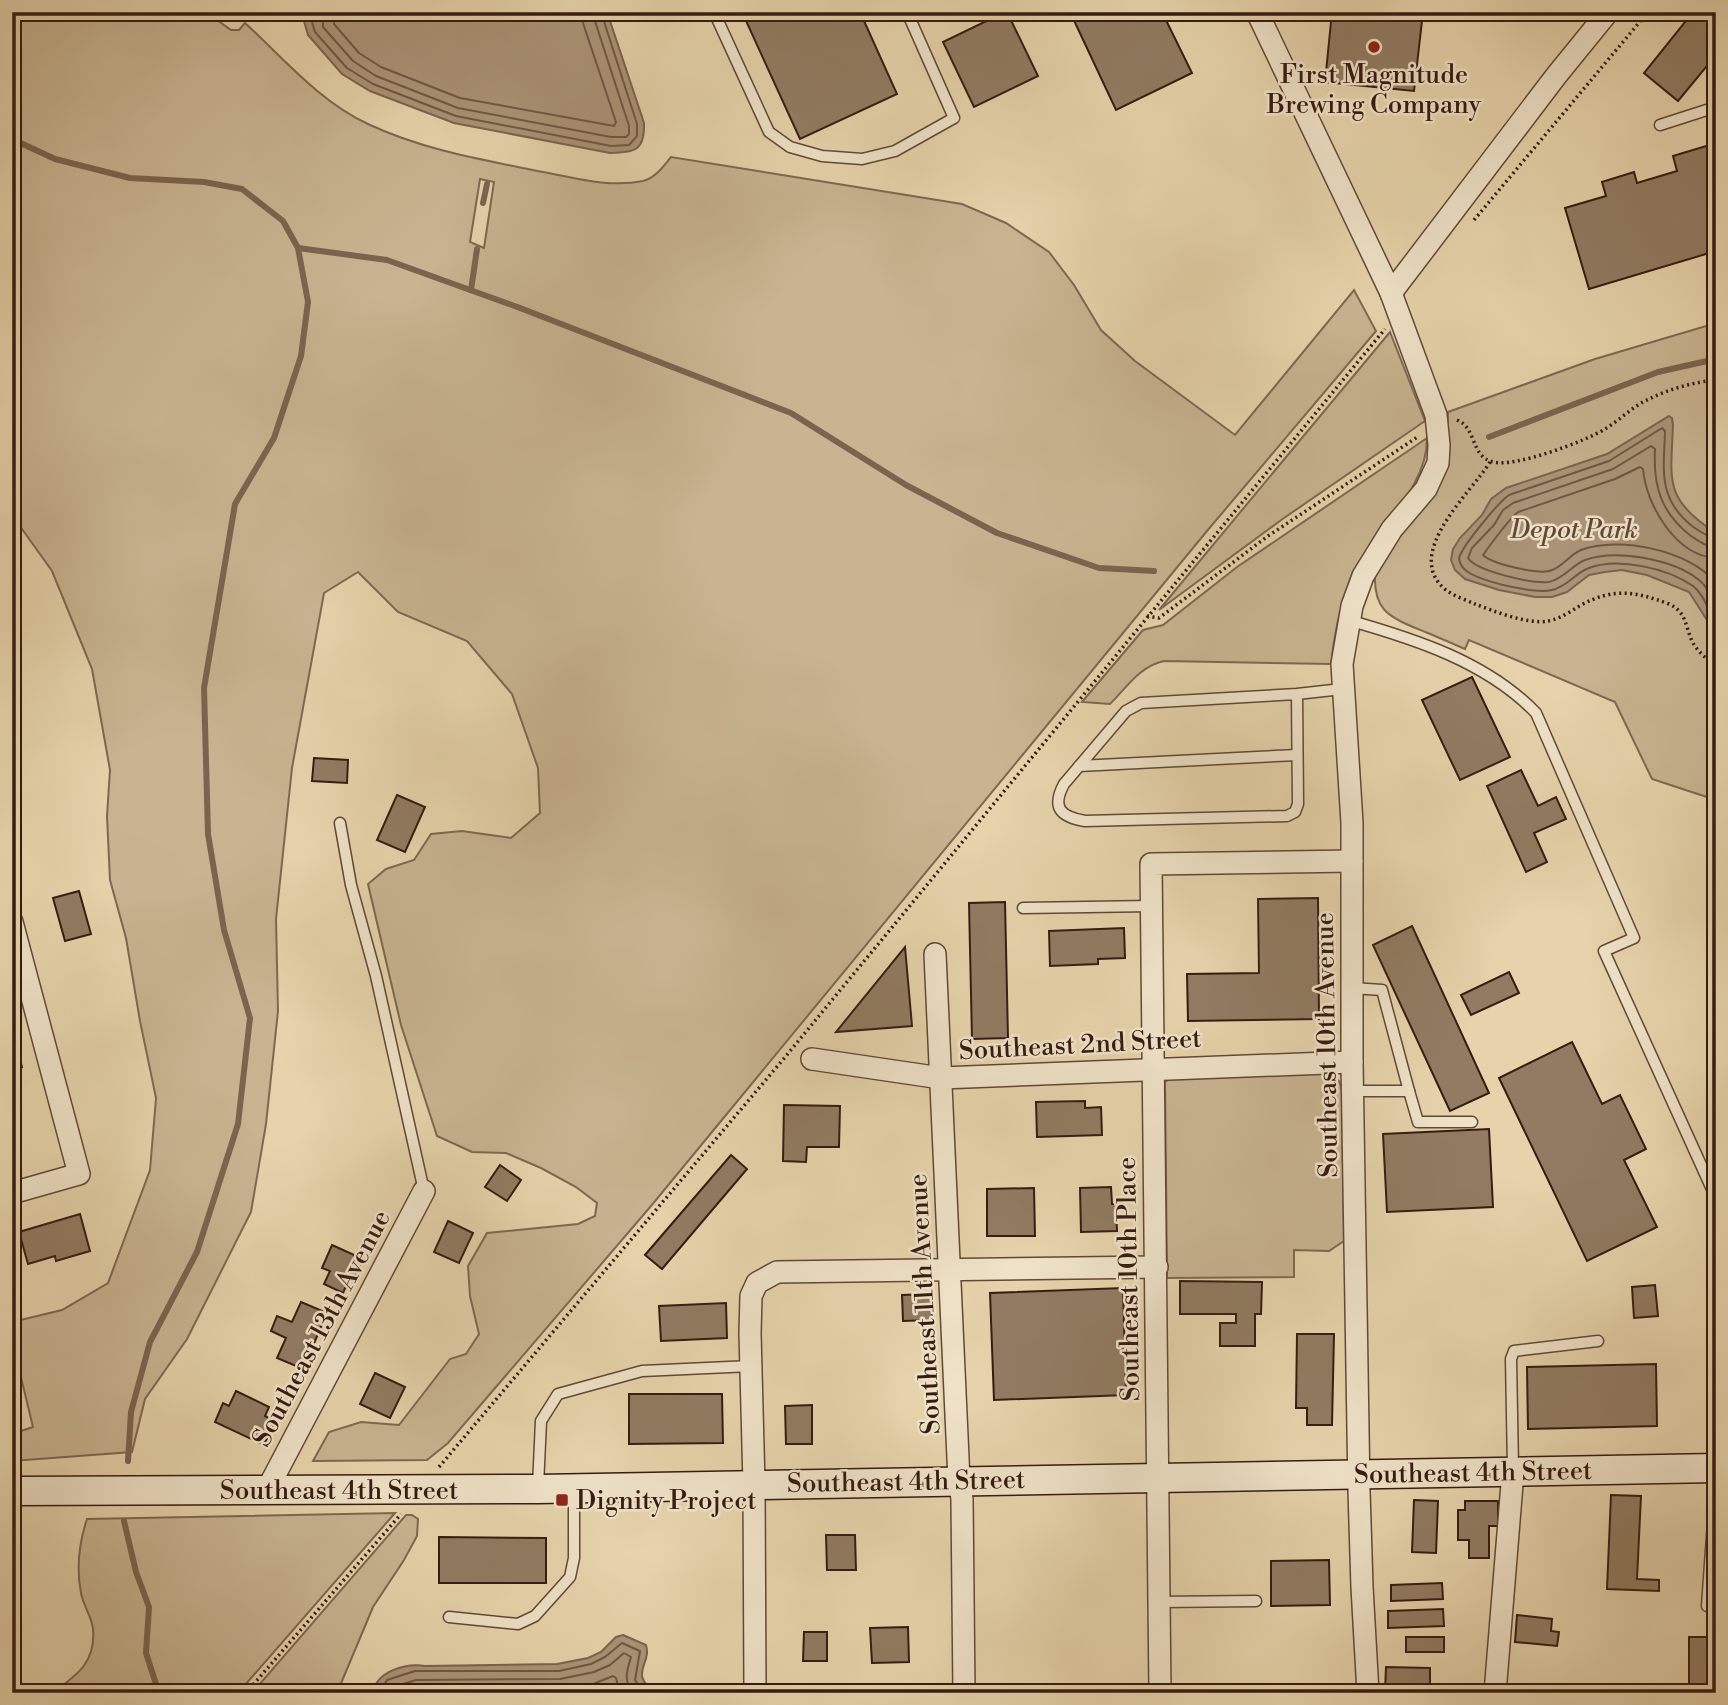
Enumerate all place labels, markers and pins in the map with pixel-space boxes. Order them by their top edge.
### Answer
marker: First Magnitude Brewing Company [1366,39,1382,55]
place label: First Magnitude Brewing Company [1266,59,1482,121]
place label: Dignity Project [576,1485,757,1517]
marker: Dignity Project [554,1492,570,1508]

